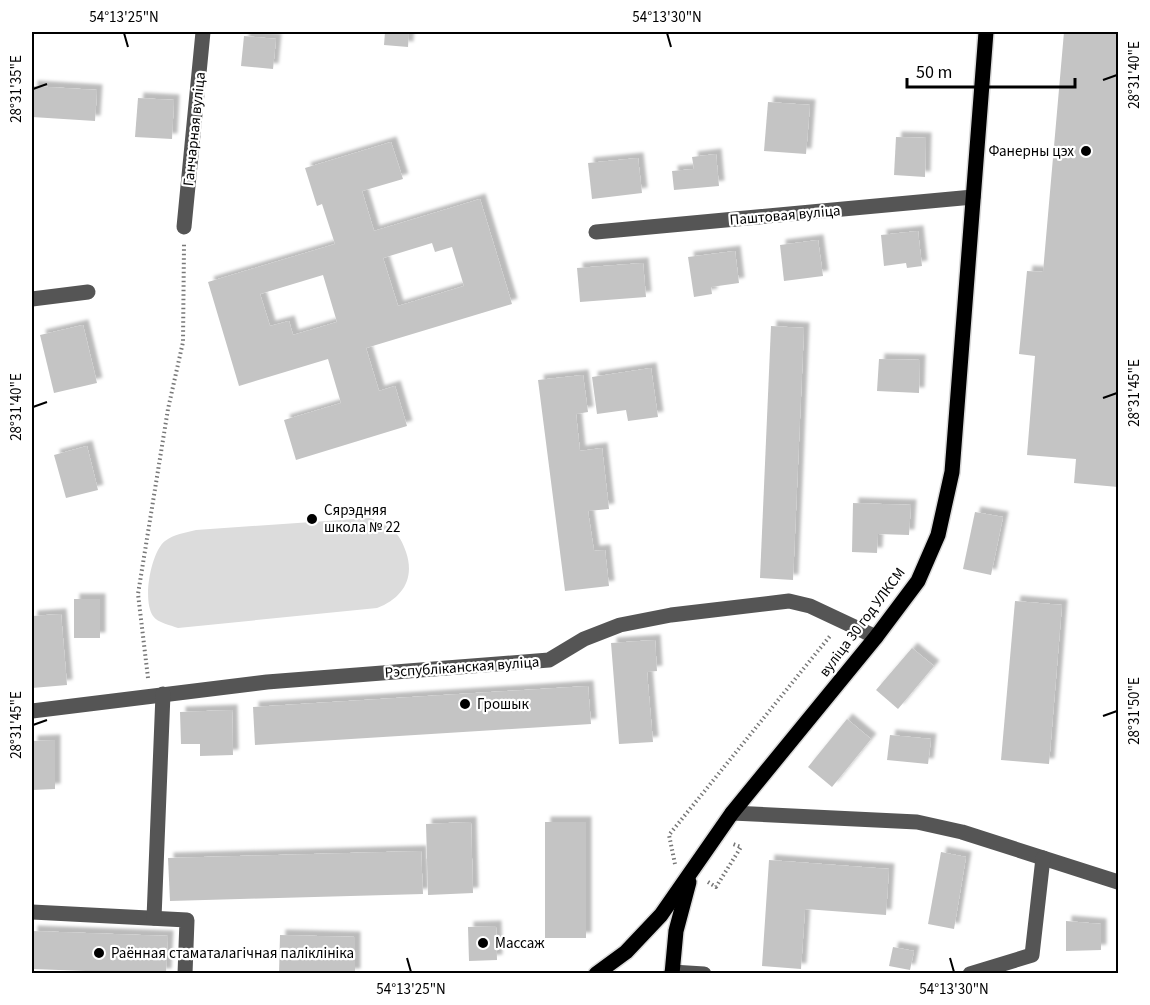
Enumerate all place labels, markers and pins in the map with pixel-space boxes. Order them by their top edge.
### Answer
place label: Фанерны цэх [988,141,1074,162]
marker: Фанерны цэх [1079,144,1093,158]
place label: Сярэдняя школа № 22 [324,500,400,538]
marker: Сярэдняя школа № 22 [305,512,319,526]
place label: Грошык [477,694,529,715]
marker: Грошык [458,697,472,711]
place label: Массаж [495,933,545,954]
marker: Массаж [476,936,490,950]
place label: Раённая стаматалагічная паліклініка [111,943,354,964]
marker: Раённая стаматалагічная паліклініка [92,946,106,960]

